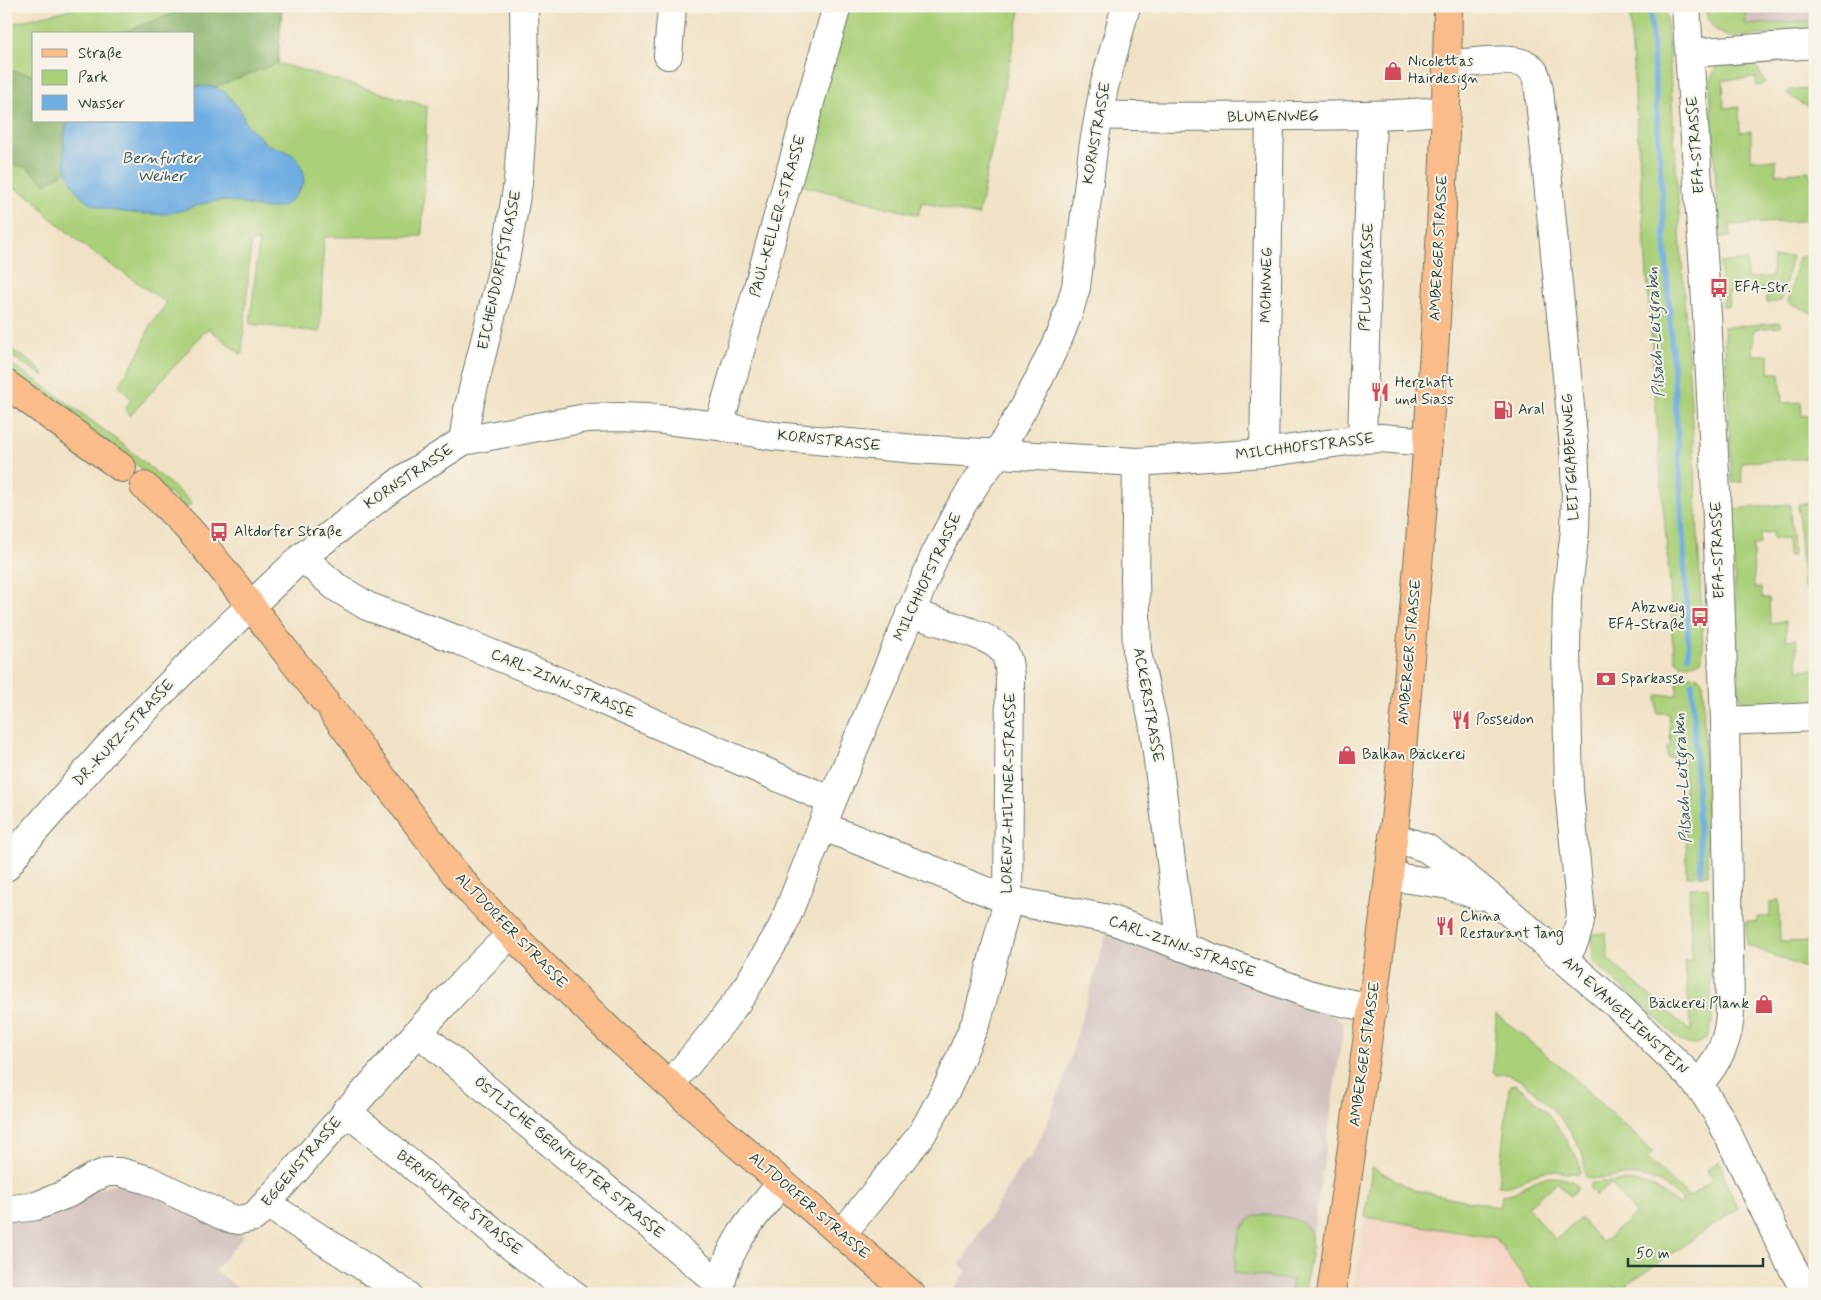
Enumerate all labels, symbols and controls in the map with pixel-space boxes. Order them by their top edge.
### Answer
legend [32,32,195,122]
text: Straße [78,44,122,64]
place label: Nicolettas Hairdesign [1408,52,1480,90]
shop icon: Nicolettas Hairdesign [1382,60,1404,82]
text: Park [78,68,108,88]
street label: KORNSTRASSE [1078,80,1116,186]
text: Wasser [78,94,125,114]
street label: EFA-STRASSE [1683,95,1709,194]
street label: BLUMENWEG [1227,106,1319,128]
street label: PAUL-KELLER-STRASSE [745,132,811,300]
water label: Bernfurter Weiher [122,148,202,187]
street label: AMBERGER STRASSE [1425,174,1453,322]
street label: EICHENDORFFSTRASSE [473,188,527,352]
street label: PFLUGSTRASSE [1355,222,1379,332]
street label: MOHNWEG [1256,247,1278,323]
water label: Pilsach-Leitgraben [1642,266,1672,398]
bus stop icon: EFA-Str. [1708,277,1730,299]
place label: EFA-Str. [1734,278,1791,298]
place label: Herzhaft und Siass [1395,373,1454,410]
restaurant icon: Herzhaft und Siass [1369,381,1391,403]
street label: LEITGRABENWEG [1558,393,1584,521]
fuel station icon: Aral [1492,399,1514,421]
place label: Aral [1518,400,1545,420]
street label: KORNSTRASSE [776,426,882,456]
street label: MILCHHOFSTRASSE [1234,429,1376,465]
street label: KORNSTRASSE [360,440,458,514]
street label: EFA-STRASSE [1706,500,1730,599]
street label: MILCHHOFSTRASSE [889,509,967,645]
bus stop icon: Altdorfer Straße [208,521,230,543]
place label: Altdorfer Straße [234,522,342,542]
street label: AMBERGER STRASSE [1394,578,1426,726]
place label: Abzweig EFA-Straße [1608,598,1685,635]
bus stop icon: Abzweig EFA-Straße [1689,606,1711,628]
street label: CARL-ZINN-STRASSE [488,644,639,724]
street label: ACKERSTRASSE [1128,646,1168,764]
bank icon: Sparkasse [1595,668,1617,690]
place label: Sparkasse [1621,669,1685,689]
street label: DR.-KURZ-STRASSE [69,675,179,791]
street label: LORENZ-HILTNER-STRASSE [997,692,1021,894]
restaurant icon: Posseidon [1450,709,1472,731]
place label: Posseidon [1476,710,1534,730]
water label: Pilsach-Leitgraben [1669,712,1699,844]
shop icon: Balkan Bäckerei [1336,744,1358,766]
place label: Balkan Bäckerei [1362,745,1465,765]
street label: ALTDORFER STRASSE [450,869,572,994]
place label: China Restaurant Tang [1460,907,1564,945]
street label: CARL-ZINN-STRASSE [1106,911,1259,983]
restaurant icon: China Restaurant Tang [1434,915,1456,937]
street label: AM EVANGELIENSTEIN [1558,953,1692,1080]
street label: AMBERGER STRASSE [1345,980,1385,1128]
shop icon: Bäckerei Plank [1753,993,1775,1015]
place label: Bäckerei Plank [1649,994,1749,1014]
street label: ÖSTLICHE BERNFURTER STRASSE [470,1072,669,1244]
street label: EGGENSTRASSE [257,1112,347,1212]
street label: BERNFURTER STRASSE [392,1146,526,1260]
street label: ALTDORFER STRASSE [744,1148,874,1264]
scale bar [1628,1235,1764,1267]
text: 50 m [1636,1244,1670,1264]

